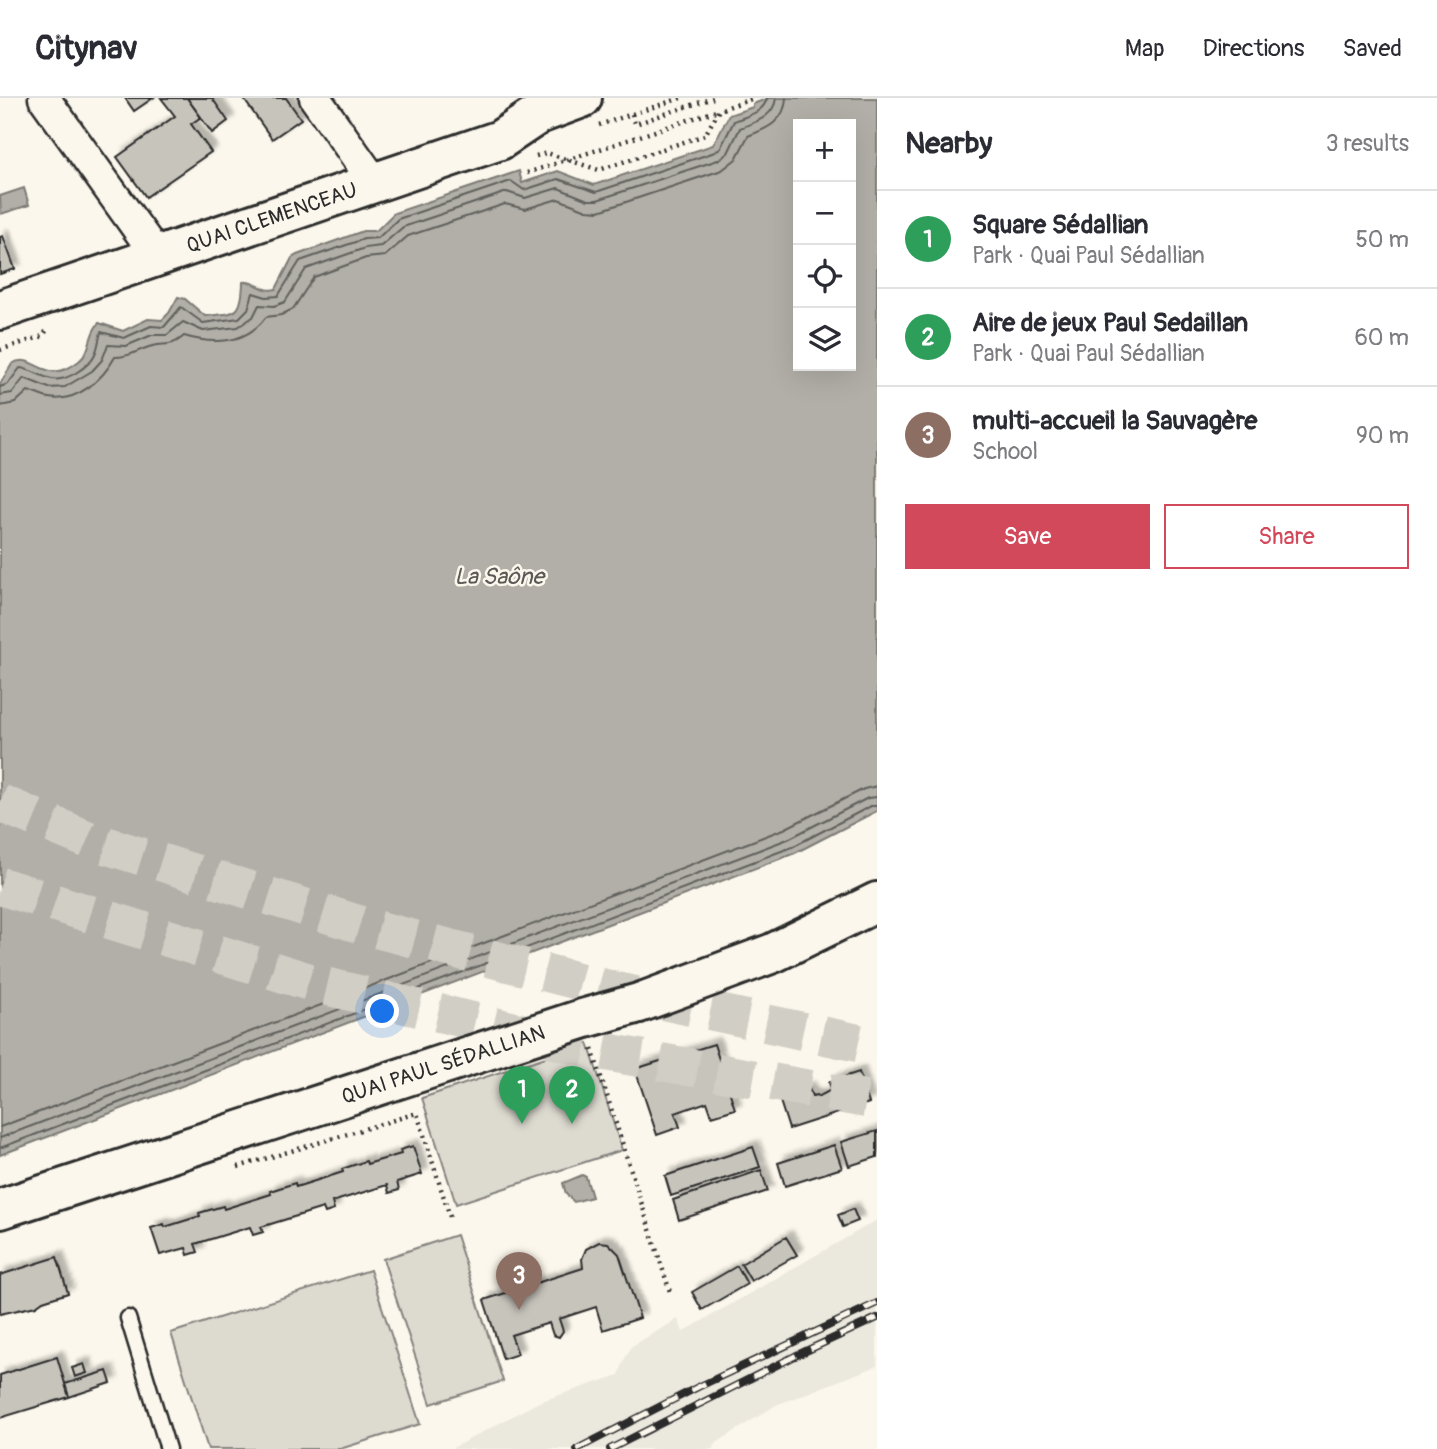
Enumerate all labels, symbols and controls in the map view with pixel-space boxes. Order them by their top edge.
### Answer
text: Citynav [35,28,138,69]
text: Map [1125,34,1165,63]
text: Directions [1203,34,1304,63]
text: Saved [1342,34,1402,63]
map controls [793,119,856,371]
button: + [793,119,856,182]
text: Nearby [905,125,992,162]
text: 3 results [1326,129,1409,158]
street label: QUAI CLEMENCEAU [183,176,361,259]
button: − [793,182,856,245]
text: Square Sédallian [972,209,1149,241]
text: 1 [924,225,933,254]
text: 50 m [1355,225,1409,254]
text: Park · Quai Paul Sédallian [972,241,1205,270]
button: locate [793,245,856,308]
text: Aire de jeux Paul Sedaillan [972,307,1248,339]
button: layers [793,308,856,371]
text: 2 [922,323,934,352]
text: 60 m [1354,323,1409,352]
text: Park · Quai Paul Sédallian [972,339,1205,368]
text: multi-accueil la Sauvagère [972,405,1257,437]
text: 3 [922,421,934,450]
text: 90 m [1356,421,1409,450]
text: School [972,437,1038,466]
button: Save [905,504,1150,569]
button: Share [1164,504,1409,569]
water label: La Saône [454,562,547,591]
your location [365,994,399,1028]
street label: QUAI PAUL SÉDALLIAN [338,1019,548,1110]
pin: 1 [499,1066,545,1124]
pin: 2 [549,1066,595,1124]
pin: 3 [496,1252,542,1310]

